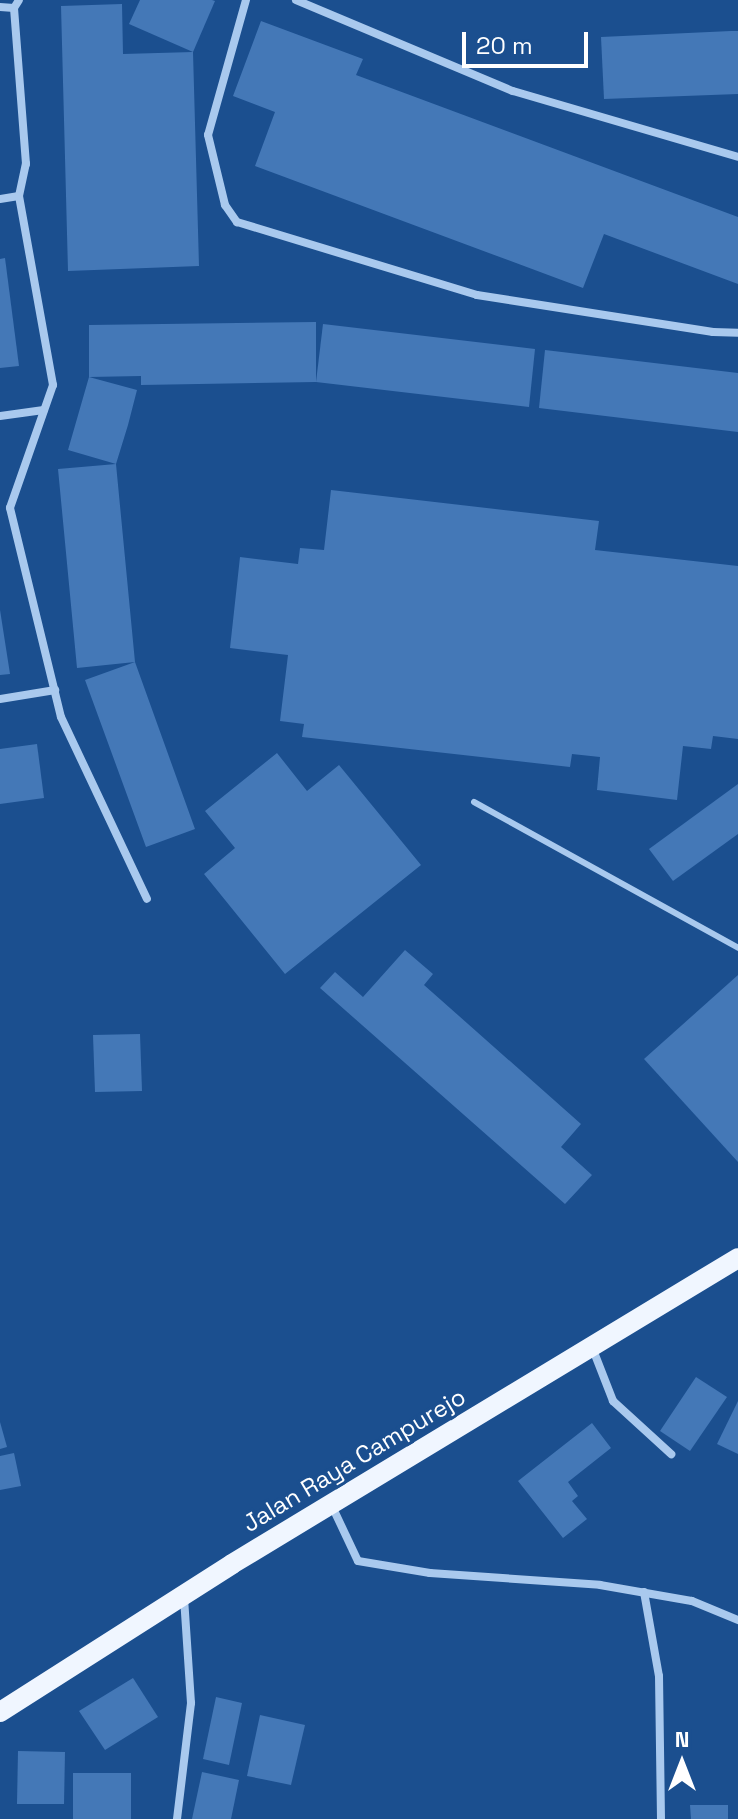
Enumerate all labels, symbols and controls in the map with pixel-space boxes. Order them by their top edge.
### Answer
scale bar [466,16,592,66]
text: 20 m [476,30,533,61]
street label: Jalan Raya Campurejo [237,1382,471,1538]
north arrow [642,1723,722,1803]
text: N [675,1725,689,1753]

